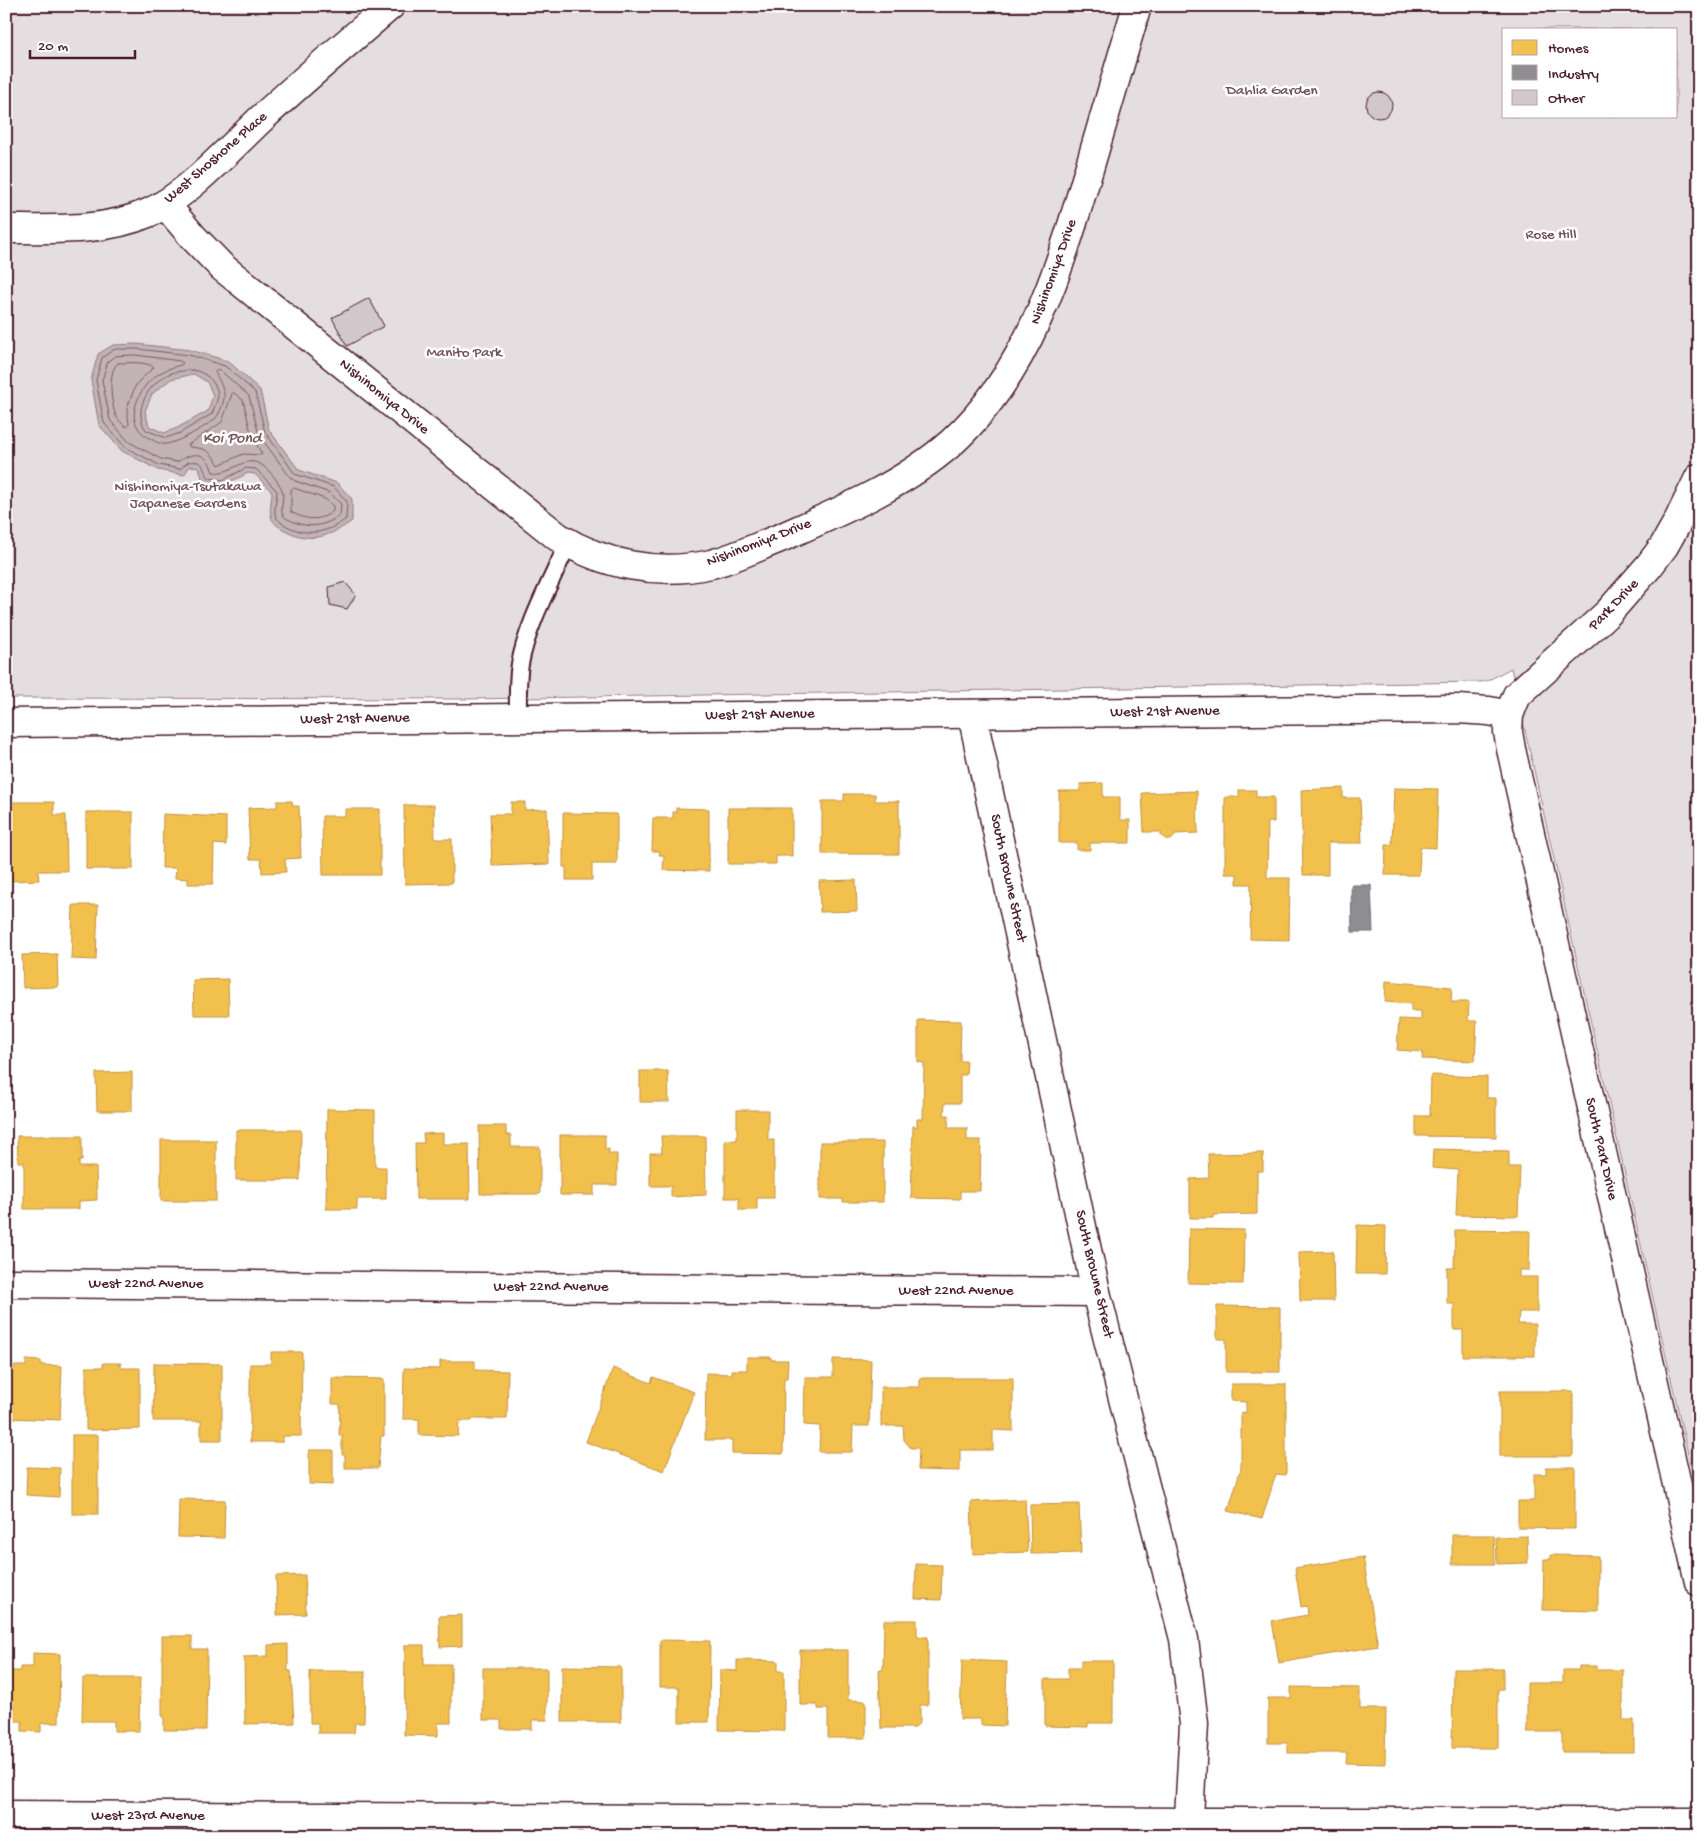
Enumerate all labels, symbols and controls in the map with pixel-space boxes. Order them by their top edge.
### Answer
scale bar [30,28,135,60]
legend [1502,28,1678,118]
text: 20 m [38,38,68,56]
text: Homes [1548,40,1589,58]
text: Industry [1548,66,1600,84]
park label: Dahlia Garden [1225,82,1318,100]
text: Other [1548,90,1586,108]
street label: West Shoshone Place [161,108,272,208]
street label: Nishinomiya Drive [1027,217,1081,327]
park label: Rose Hill [1526,226,1576,244]
park label: Manito Park [426,344,503,362]
street label: Nishinomiya Drive [335,355,433,439]
water label: Koi Pond [203,430,263,449]
park label: Nishinomiya-Tsutakawa Japanese Gardens [115,478,262,513]
street label: Nishinomiya Drive [704,515,814,571]
street label: Park Drive [1584,575,1643,635]
street label: West 21st Avenue [1110,702,1220,722]
street label: West 21st Avenue [705,705,815,725]
street label: West 21st Avenue [300,709,410,729]
street label: South Browne Street [986,812,1031,945]
street label: South Park Drive [1580,1096,1622,1202]
street label: South Browne Street [1071,1208,1118,1341]
street label: West 22nd Avenue [89,1275,204,1293]
street label: West 22nd Avenue [494,1278,609,1296]
street label: West 22nd Avenue [899,1282,1014,1300]
street label: West 23rd Avenue [91,1807,205,1825]

